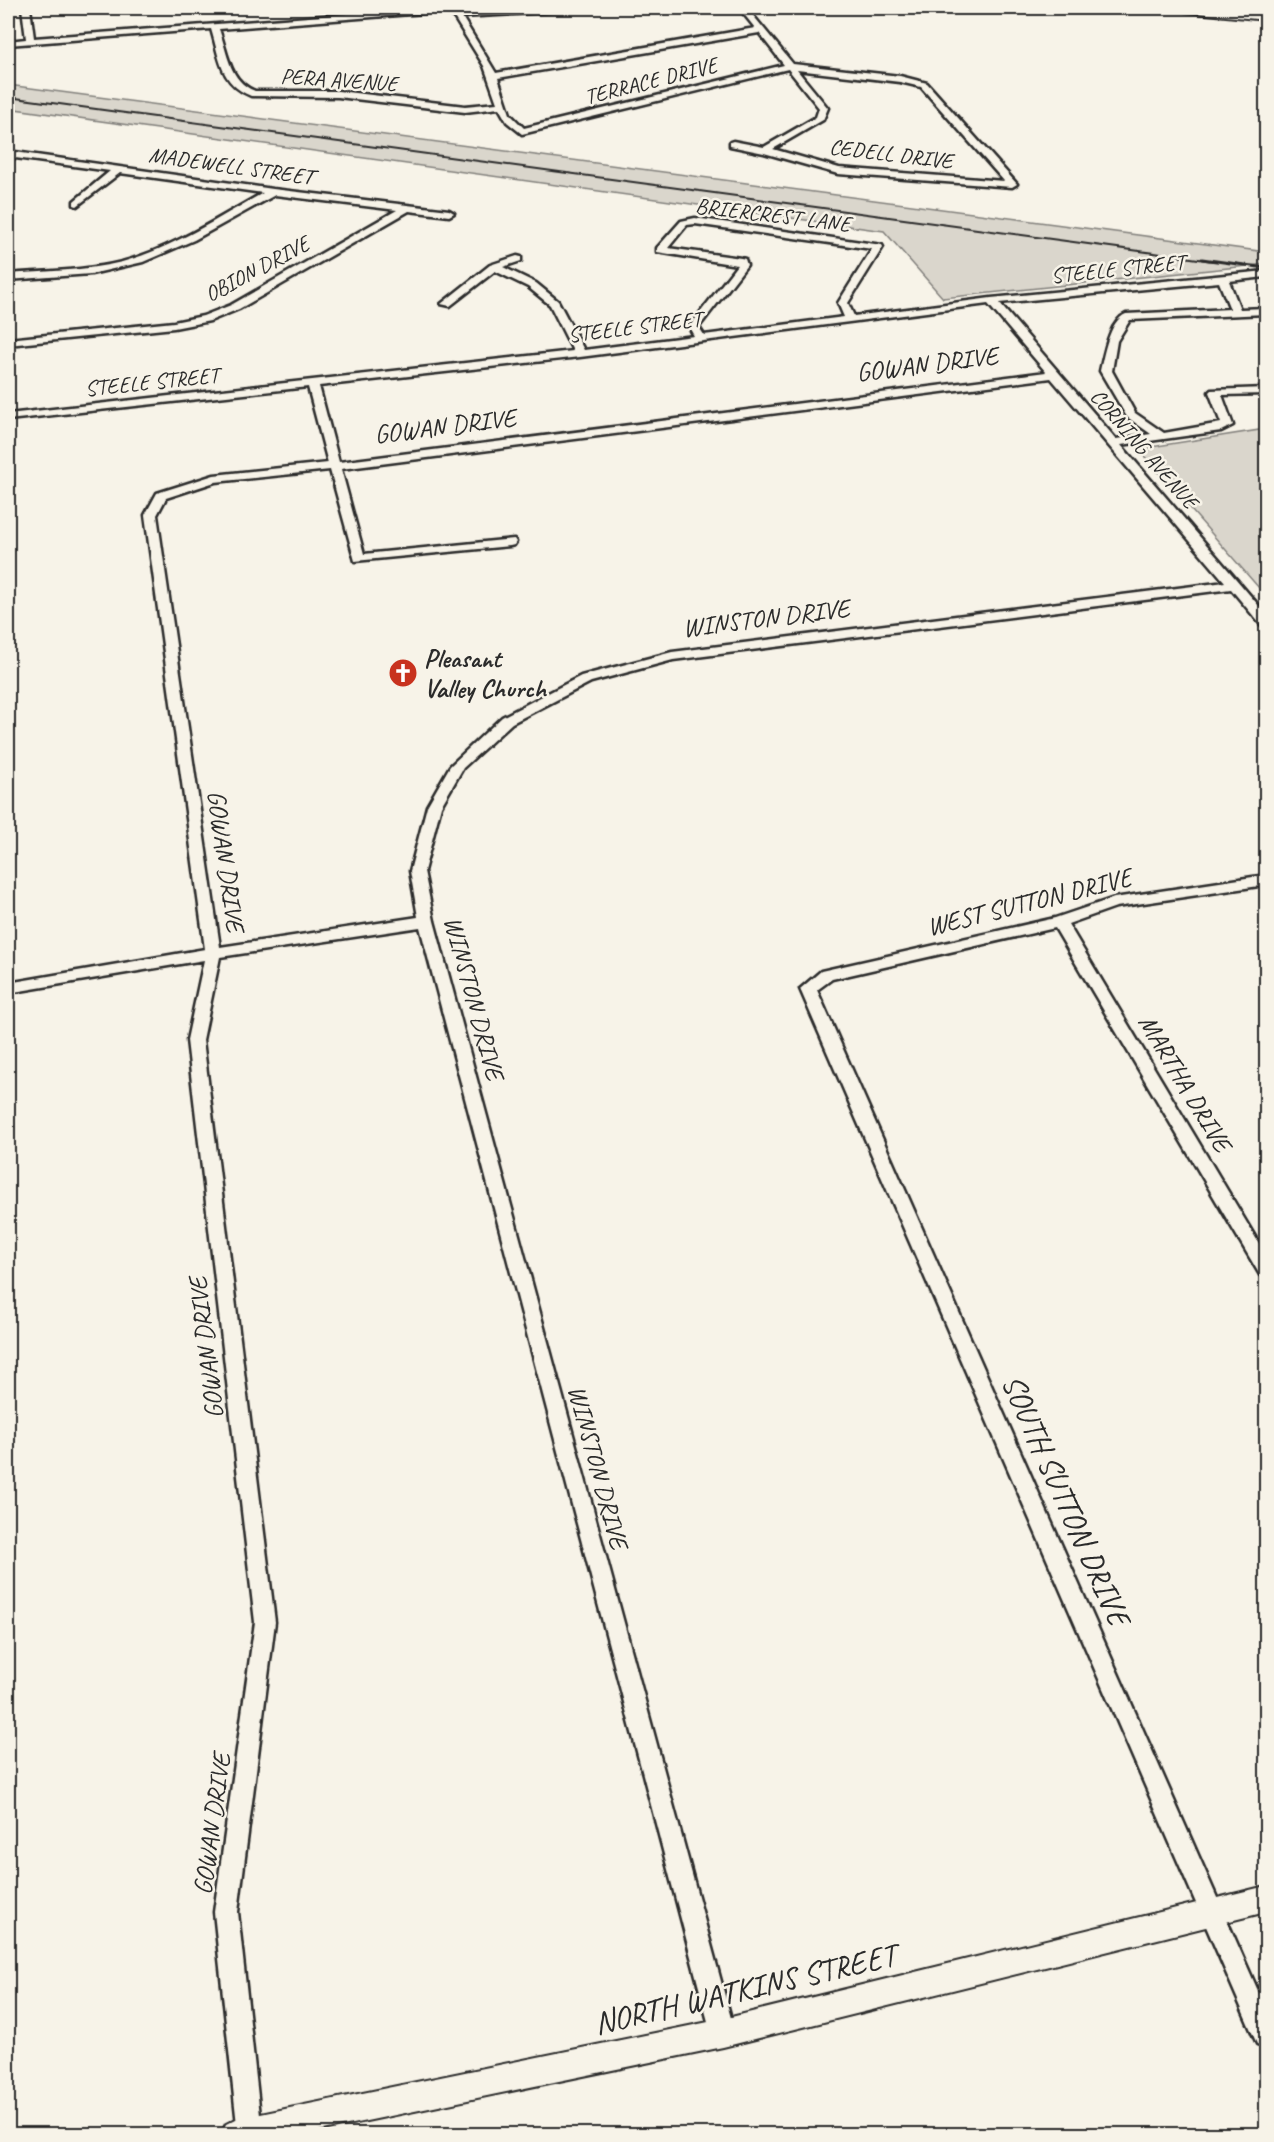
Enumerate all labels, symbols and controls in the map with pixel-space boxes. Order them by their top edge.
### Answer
street label: TERRACE DRIVE [582,50,723,111]
street label: PERA AVENUE [280,62,401,98]
street label: CEDELL DRIVE [828,133,957,176]
street label: MADEWELL STREET [147,141,321,192]
street label: BRIERCREST LANE [694,192,855,239]
street label: OBION DRIVE [200,228,317,308]
street label: STEELE STREET [1050,248,1191,290]
street label: STEELE STREET [567,304,708,349]
street label: GOWAN DRIVE [854,339,1003,389]
street label: STEELE STREET [84,361,225,403]
street label: CORNING AVENUE [1084,383,1206,517]
street label: GOWAN DRIVE [372,401,521,451]
street label: WINSTON DRIVE [681,591,854,645]
place label: Pleasant Valley Church [424,642,548,705]
church icon: Pleasant Valley Church [387,657,419,689]
street label: GOWAN DRIVE [200,788,253,937]
street label: WEST SUTTON DRIVE [923,860,1138,943]
street label: WINSTON DRIVE [436,913,512,1086]
street label: MARTHA DRIVE [1131,1008,1241,1160]
street label: GOWAN DRIVE [181,1272,231,1421]
street label: SOUTH SUTTON DRIVE [992,1368,1141,1636]
street label: WINSTON DRIVE [560,1382,636,1555]
street label: GOWAN DRIVE [186,1748,239,1897]
street label: NORTH WATKINS STREET [590,1933,906,2044]

